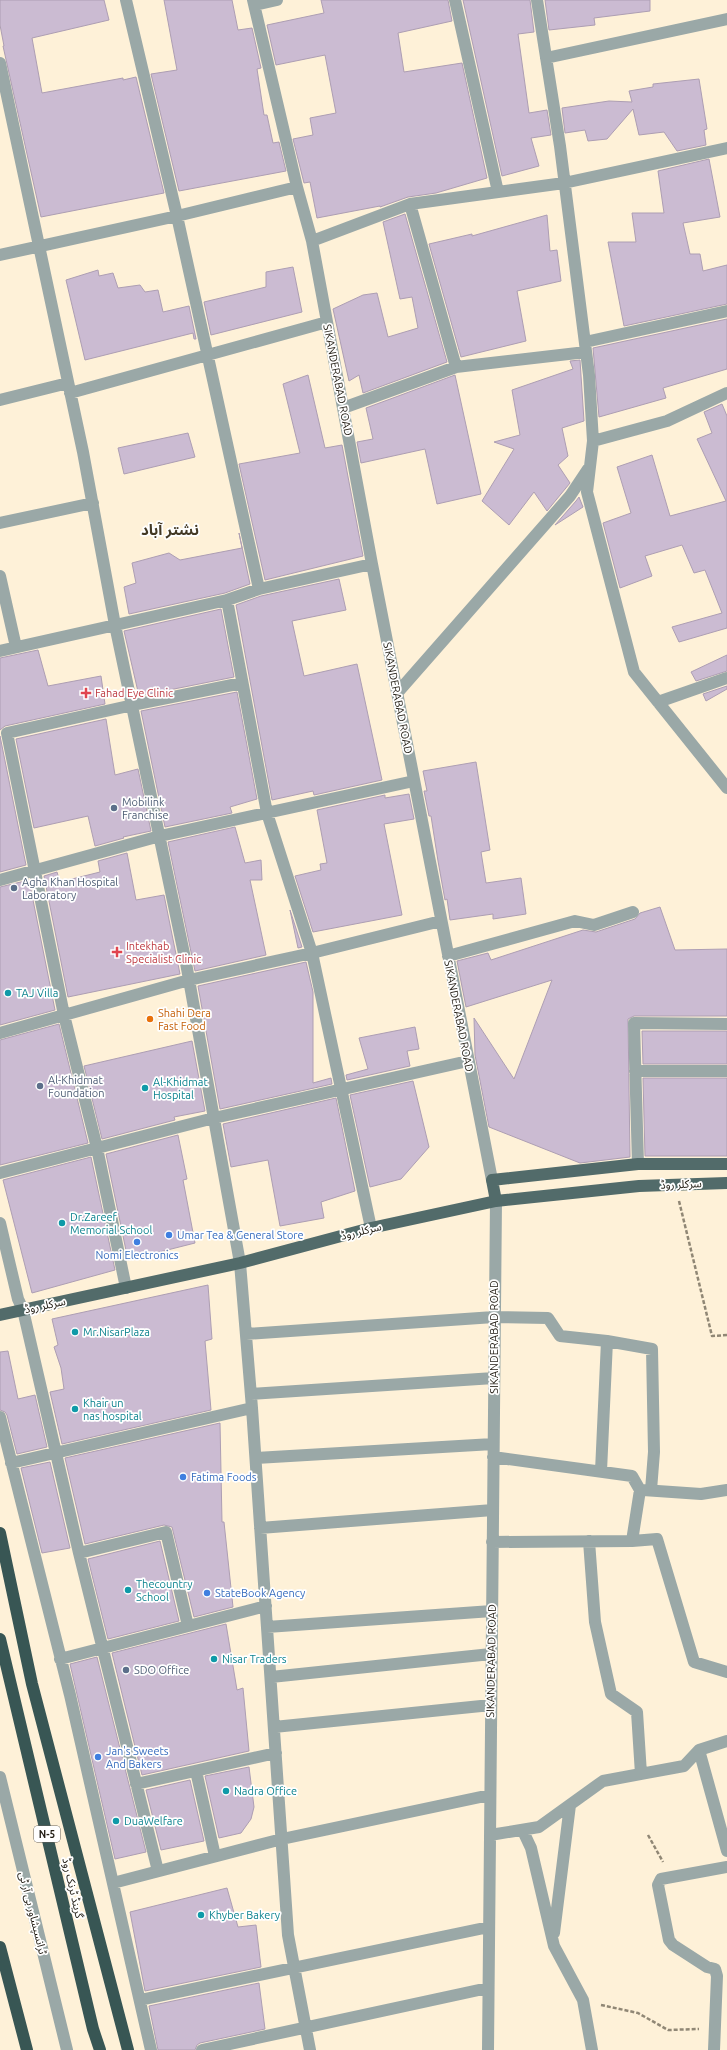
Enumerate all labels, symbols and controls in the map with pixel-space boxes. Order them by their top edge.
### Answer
street label: SIKANDERABAD ROAD [321,323,355,437]
district label: نشتر آباد [141,521,199,539]
street label: SIKANDERABAD ROAD [381,641,415,755]
marker: Fahad Eye Clinic [80,687,92,699]
place label: Fahad Eye Clinic [95,687,173,699]
place label: Mobilink Franchise [122,796,169,821]
marker: Mobilink Franchise [109,803,119,813]
place label: Agha Khan Hospital Laboratory [22,876,118,901]
marker: Agha Khan Hospital Laboratory [9,883,19,893]
place label: Intekhab Specialist Clinic [126,940,201,965]
marker: Intekhab Specialist Clinic [111,946,123,958]
street label: SIKANDERABAD ROAD [442,959,476,1073]
place label: TAJ Villa [16,987,58,999]
marker: TAJ Villa [3,988,13,998]
place label: Shahi Dera Fast Food [158,1007,211,1032]
marker: Shahi Dera Fast Food [145,1014,155,1024]
place label: Al-Khidmat Foundation [48,1074,105,1099]
place label: Al-Khidmat Hospital [153,1076,208,1101]
marker: Al-Khidmat Foundation [35,1081,45,1091]
marker: Al-Khidmat Hospital [140,1083,150,1093]
street label: سرکلر روڈ [660,1177,702,1192]
place label: Dr.Zareef Memorial School [70,1211,152,1236]
marker: Dr.Zareef Memorial School [57,1218,67,1228]
street label: سرکلر روڈ [339,1220,383,1243]
place label: Umar Tea & General Store [177,1229,304,1241]
marker: Umar Tea & General Store [164,1230,174,1240]
marker: Nomi Electronics [132,1237,142,1247]
place label: Nomi Electronics [96,1249,179,1261]
street label: SIKANDERABAD ROAD [488,1280,500,1394]
street label: سرکلر روڈ [23,1294,67,1316]
place label: Mr.NisarPlaza [83,1326,150,1338]
marker: Mr.NisarPlaza [70,1327,80,1337]
place label: Khair un nas hospital [83,1397,142,1422]
marker: Khair un nas hospital [70,1404,80,1414]
place label: Fatima Foods [191,1471,257,1483]
marker: Fatima Foods [178,1472,188,1482]
place label: Thecountry School [136,1578,193,1603]
marker: Thecountry School [123,1585,133,1595]
place label: StateBook Agency [215,1587,306,1599]
marker: StateBook Agency [202,1588,212,1598]
street label: SIKANDERABAD ROAD [484,1604,498,1718]
place label: Nisar Traders [222,1653,287,1665]
marker: Nisar Traders [209,1654,219,1664]
place label: SDO Office [134,1664,189,1676]
marker: SDO Office [121,1665,131,1675]
place label: Jan's Sweets And Bakers [106,1745,169,1770]
marker: Jan's Sweets And Bakers [93,1752,103,1762]
place label: Nadra Office [234,1785,297,1797]
marker: Nadra Office [221,1786,231,1796]
place label: DuaWelfare [124,1815,183,1827]
marker: DuaWelfare [111,1816,121,1826]
road number: N-5 [34,1826,60,1842]
street label: گرینڈ ٹرنک روڈ [59,1857,86,1920]
street label: ٹرانسپشاور بی آر ٹی [15,1871,49,1957]
place label: Khyber Bakery [209,1909,281,1921]
marker: Khyber Bakery [196,1910,206,1920]

